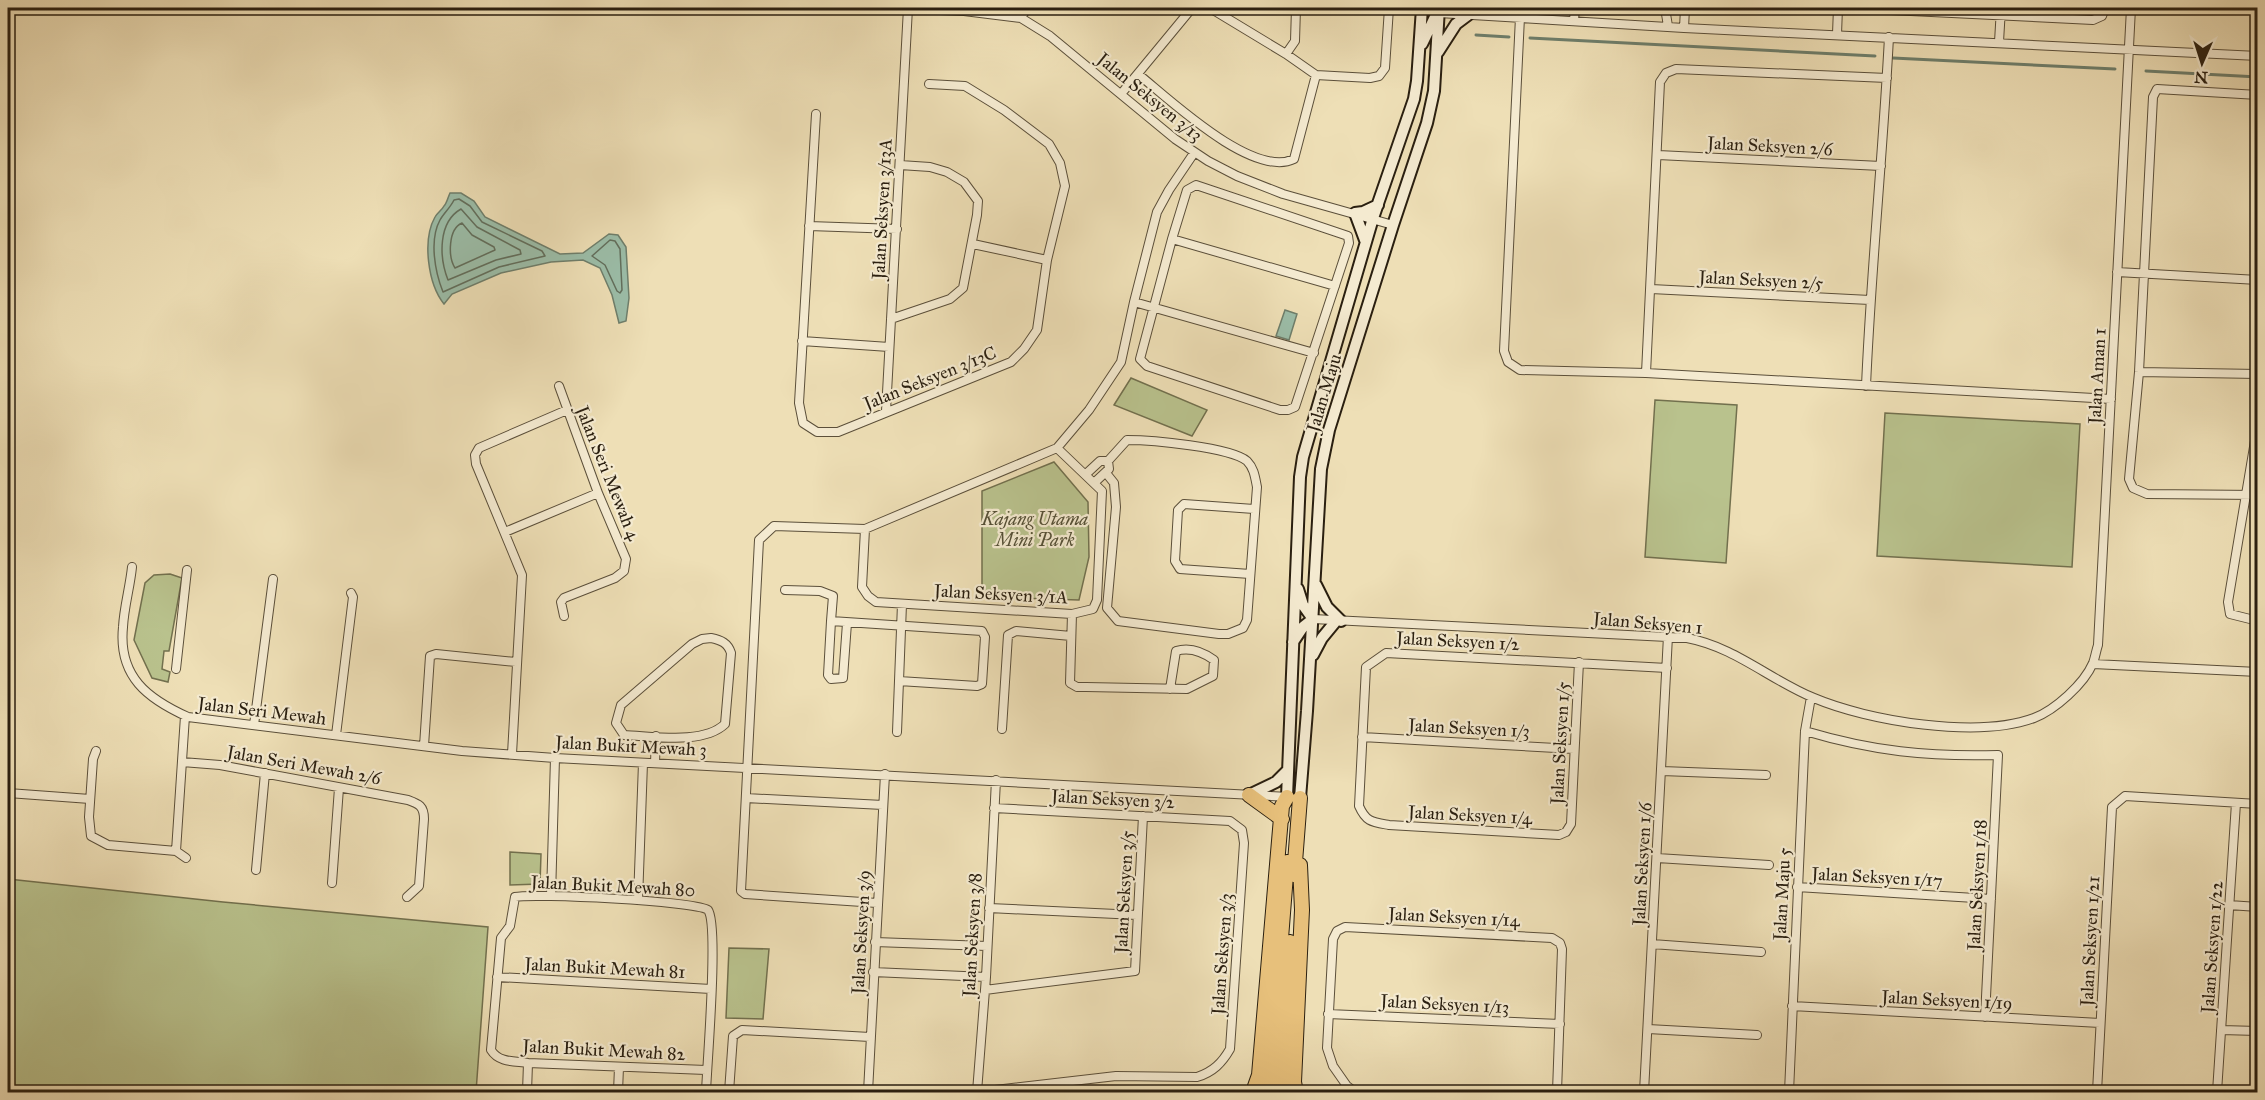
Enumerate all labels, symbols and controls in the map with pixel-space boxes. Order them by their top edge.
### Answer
north arrow [2172,33,2232,93]
street label: Jalan Seksyen 3/13 [1091,47,1207,147]
text: N [2194,68,2209,87]
street label: Jalan Seksyen 2/6 [1705,132,1834,161]
street label: Jalan Seksyen 3/13A [867,138,898,282]
street label: Jalan Seksyen 2/5 [1696,266,1824,295]
street label: Jalan Aman 1 [2083,327,2111,427]
street label: Jalan Seksyen 3/13C [859,341,1000,416]
street label: Jalan Maju [1301,351,1347,437]
street label: Jalan Seri Mewah 4 [569,401,645,545]
park label: Kajang Utama Mini Park [981,508,1089,551]
street label: Jalan Seksyen 3/1A [932,579,1068,609]
street label: Jalan Seksyen 1 [1590,607,1704,640]
street label: Jalan Seksyen 1/2 [1394,627,1520,656]
street label: Jalan Seksyen 1/5 [1546,680,1575,807]
street label: Jalan Seri Mewah [194,692,327,731]
street label: Jalan Seksyen 1/3 [1406,714,1530,743]
street label: Jalan Bukit Mewah 3 [553,731,707,762]
street label: Jalan Seri Mewah 2/6 [223,740,383,790]
street label: Jalan Seksyen 3/2 [1049,785,1175,814]
street label: Jalan Seksyen 1/4 [1405,801,1534,830]
street label: Jalan Seksyen 1/6 [1628,801,1657,928]
street label: Jalan Seksyen 1/18 [1962,819,1992,953]
street label: Jalan Seksyen 3/5 [1110,829,1139,956]
street label: Jalan Maju 5 [1768,846,1796,943]
street label: Jalan Seksyen 1/17 [1809,862,1943,892]
street label: Jalan Seksyen 3/9 [847,869,876,997]
street label: Jalan Bukit Mewah 80 [528,871,696,902]
street label: Jalan Seksyen 3/8 [958,872,987,1000]
street label: Jalan Seksyen 1/21 [2075,875,2105,1009]
street label: Jalan Seksyen 1/22 [2196,880,2229,1016]
street label: Jalan Seksyen 3/3 [1207,892,1238,1018]
street label: Jalan Seksyen 1/14 [1386,902,1521,932]
street label: Jalan Bukit Mewah 81 [522,953,686,984]
street label: Jalan Seksyen 1/19 [1879,985,2013,1015]
street label: Jalan Seksyen 1/13 [1378,990,1510,1019]
street label: Jalan Bukit Mewah 82 [520,1035,686,1066]

